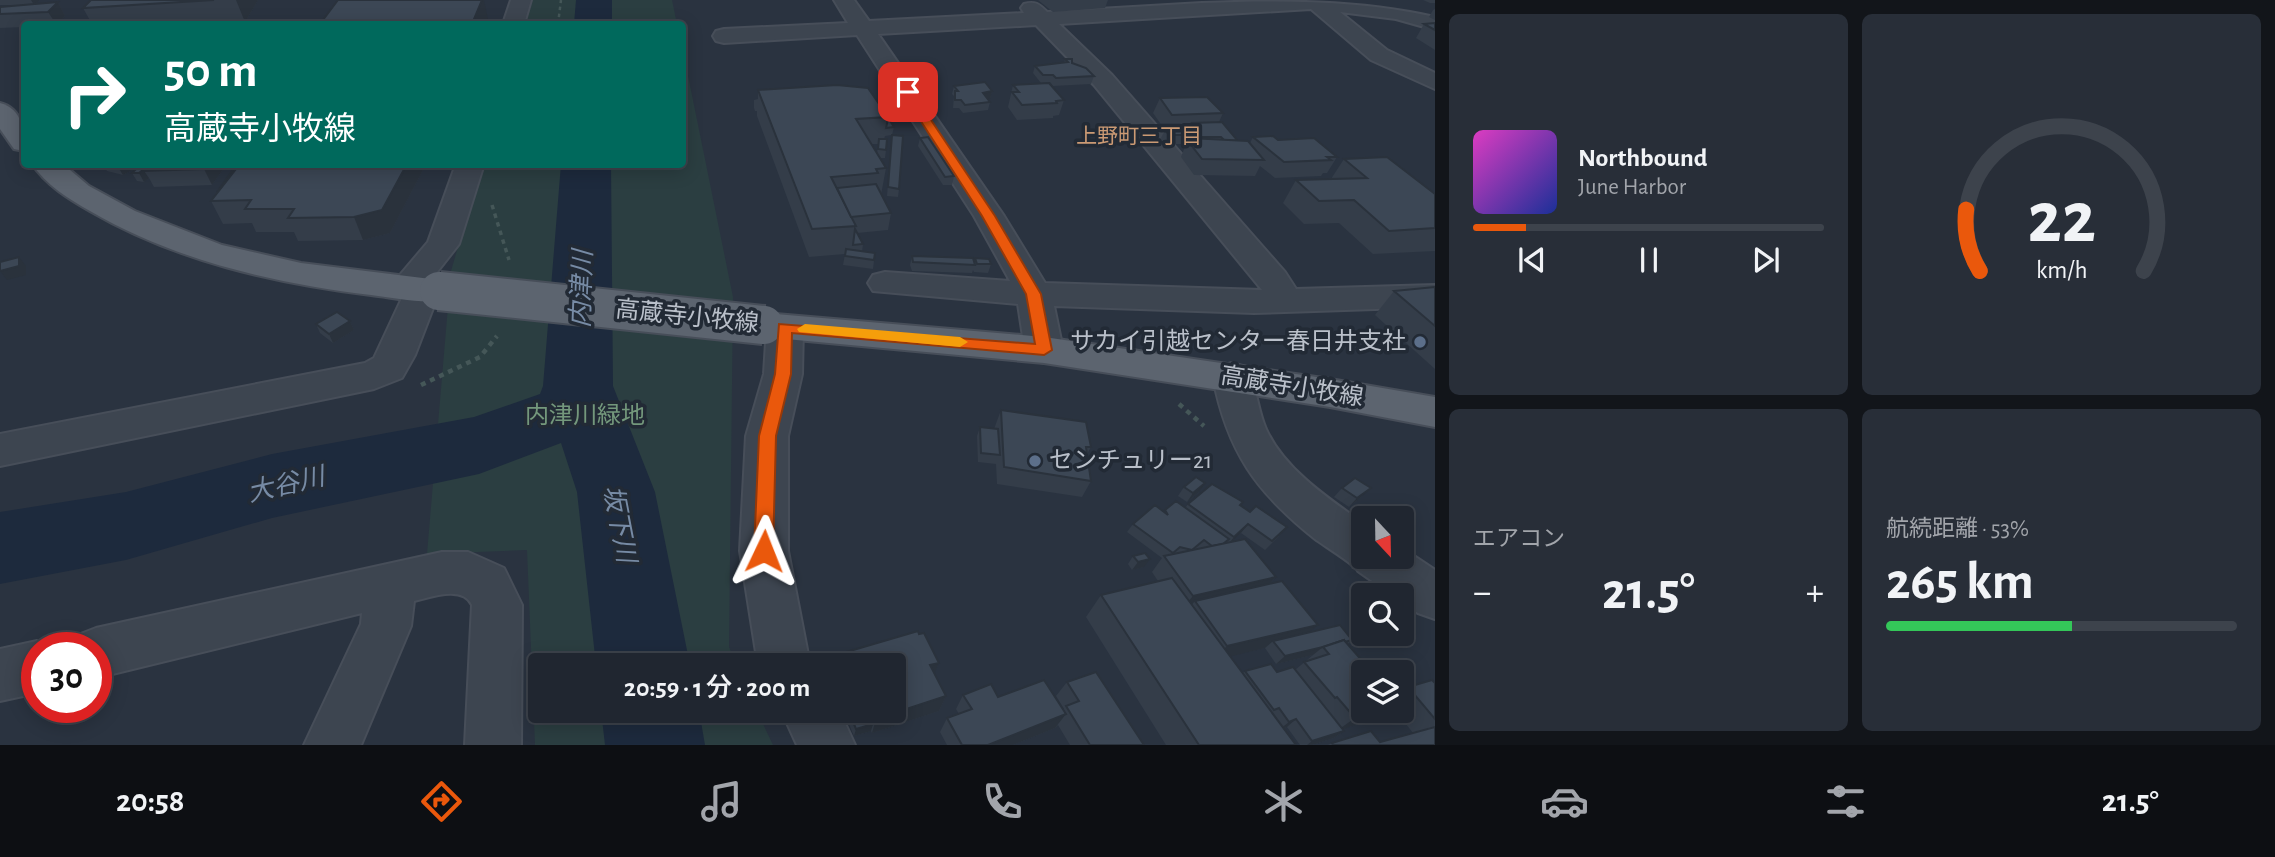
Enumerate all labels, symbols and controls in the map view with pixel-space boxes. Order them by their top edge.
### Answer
text: 50 m [164,47,258,96]
icon: right [49,49,140,140]
pin [878,62,938,122]
icon: arrive [889,73,927,111]
text: 高蔵寺小牧線 [164,113,356,145]
district label: 上野町三丁目 [1076,125,1202,147]
text: Northbound [1578,145,1707,171]
text: June Harbor [1578,176,1686,199]
text: 22 [2027,183,2096,256]
icon: previous [1513,241,1551,279]
icon: pause [1630,241,1668,279]
icon: next [1747,241,1785,279]
water label: 内津川 [567,247,596,328]
text: km/h [2036,258,2087,283]
street label: 高蔵寺小牧線 [614,296,760,336]
place label: サカイ引越センター春日井支社 [1070,328,1406,354]
marker: サカイ引越センター春日井支社 [1412,334,1428,350]
street label: 高蔵寺小牧線 [1219,362,1365,410]
park label: 内津川緑地 [525,402,645,428]
place label: センチュリー21 [1049,449,1212,473]
marker: センチュリー21 [1027,453,1043,469]
water label: 大谷川 [245,462,330,506]
water label: 坂下川 [599,483,641,568]
north arrow [1351,506,1414,569]
map controls [1351,506,1414,723]
position arrow [727,514,801,588]
text: 航続距離 · 53% [1886,518,2029,541]
text: エアコン [1473,528,1565,551]
text: 265 km [1886,556,2034,608]
text: 21.5° [1602,566,1695,618]
text: − [1473,574,1491,612]
text: + [1806,574,1824,612]
button: search [1351,583,1414,646]
speed limit sign: 30 [21,632,112,723]
button: layers [1351,660,1414,723]
text: 20:59 · 1 分 · 200 m [624,675,810,701]
icon: directions [417,777,466,826]
icon: music [697,777,746,826]
icon: phone [978,777,1027,826]
icon: climate [1259,777,1308,826]
icon: car [1540,777,1589,826]
icon: filters [1821,777,1870,826]
text: 20:58 [116,785,185,817]
text: 21.5° [2102,785,2159,817]

